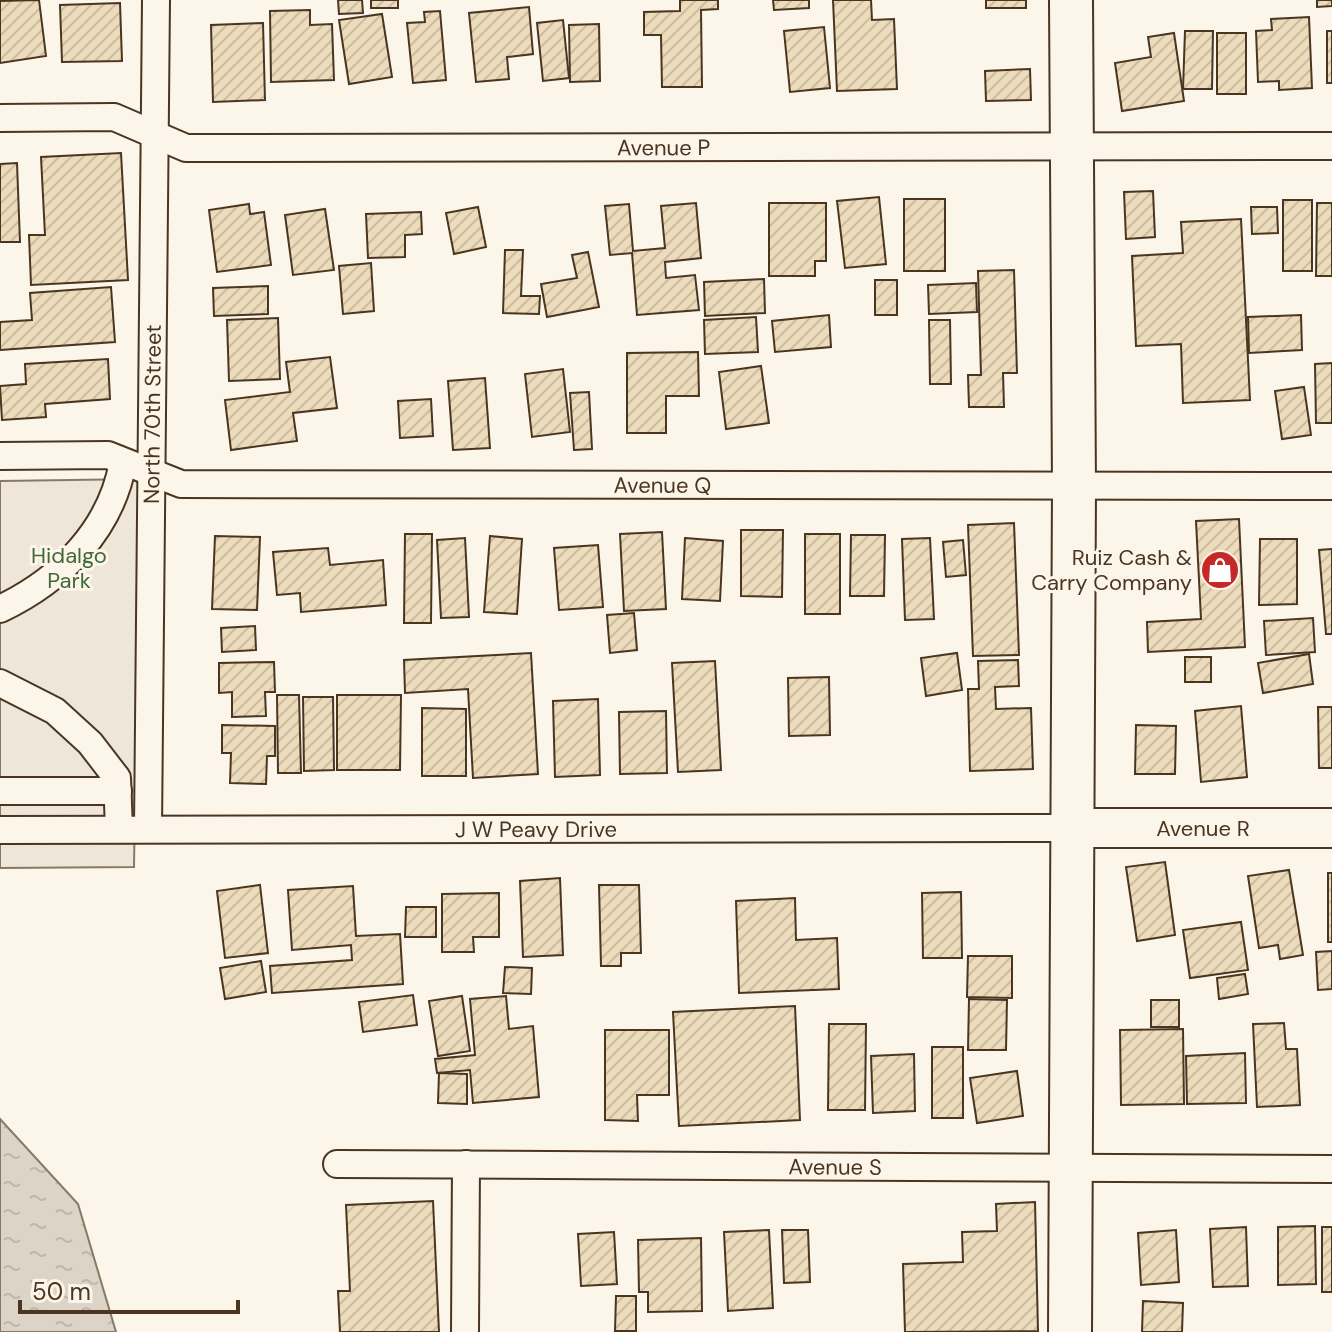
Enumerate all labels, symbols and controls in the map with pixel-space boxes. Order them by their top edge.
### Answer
street label: Avenue P [617,133,710,162]
street label: North 70th Street [137,324,167,504]
street label: Avenue Q [614,470,711,499]
park label: Hidalgo Park [31,541,107,595]
place label: Ruiz Cash & Carry Company [1031,543,1192,597]
shop icon: Ruiz Cash & Carry Company [1199,549,1241,591]
street label: J W Peavy Drive [455,814,617,844]
street label: Avenue R [1156,814,1250,843]
street label: Avenue S [788,1152,882,1181]
scale bar [20,1264,238,1314]
text: 50 m [32,1276,91,1307]

